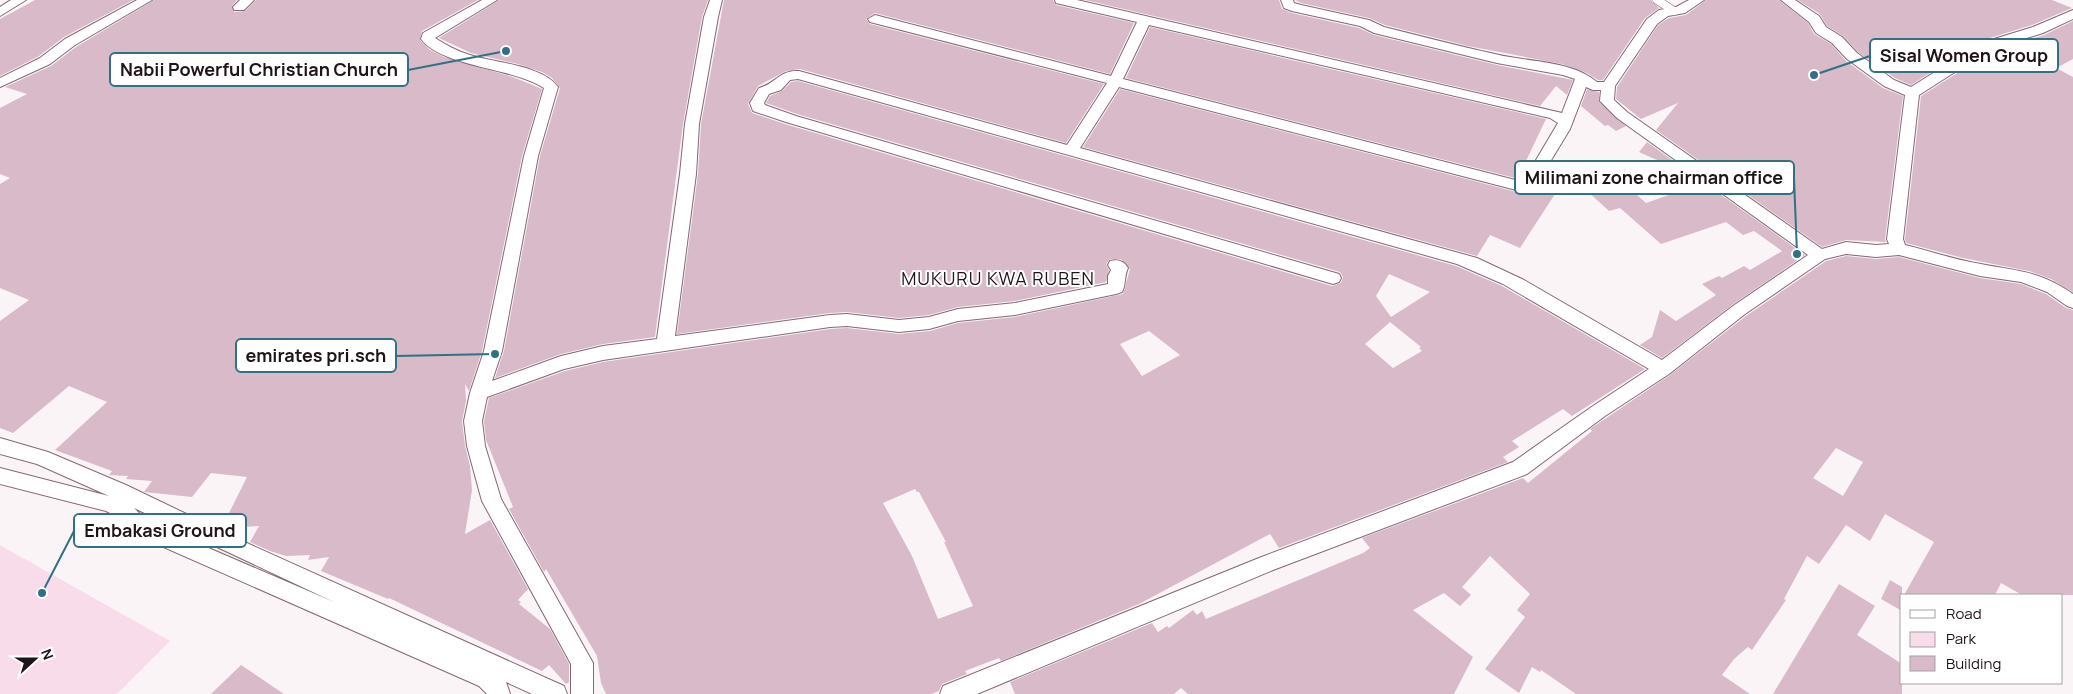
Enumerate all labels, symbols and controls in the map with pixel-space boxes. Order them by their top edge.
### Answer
callout: Sisal Women Group [1870,39,2058,72]
text: Sisal Women Group [1880,43,2048,67]
callout: Nabii Powerful Christian Church [110,53,408,86]
text: Nabii Powerful Christian Church [120,57,398,81]
callout: Milimani zone chairman office [1515,161,1794,194]
text: Milimani zone chairman office [1525,165,1783,189]
district label: MUKURU KWA RUBEN [901,266,1095,290]
callout: emirates pri.sch [236,339,396,372]
text: emirates pri.sch [246,343,386,367]
callout: Embakasi Ground [74,514,246,547]
text: Embakasi Ground [84,518,236,542]
legend [1900,594,2063,684]
text: Road [1946,603,1982,624]
text: Park [1946,628,1976,649]
north arrow [10,634,60,684]
text: N [37,646,58,662]
text: Building [1946,653,2001,674]

